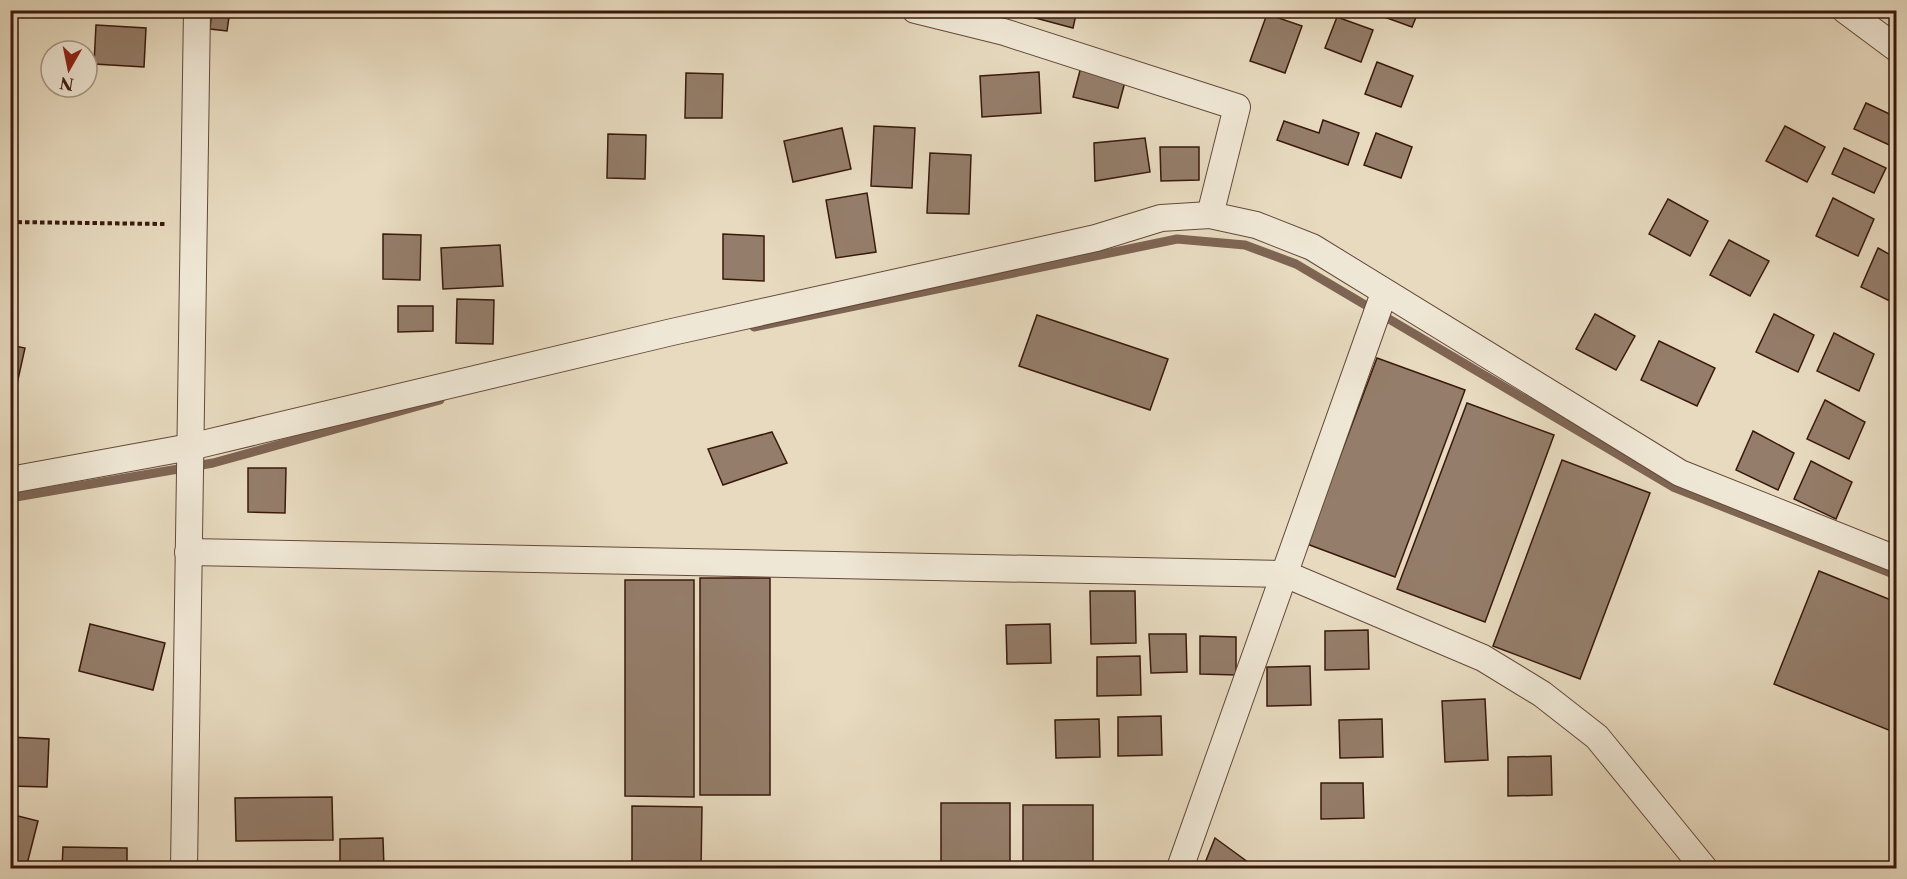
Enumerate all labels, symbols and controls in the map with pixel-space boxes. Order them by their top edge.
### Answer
north arrow [39,39,99,99]
text: N [58,73,75,95]

